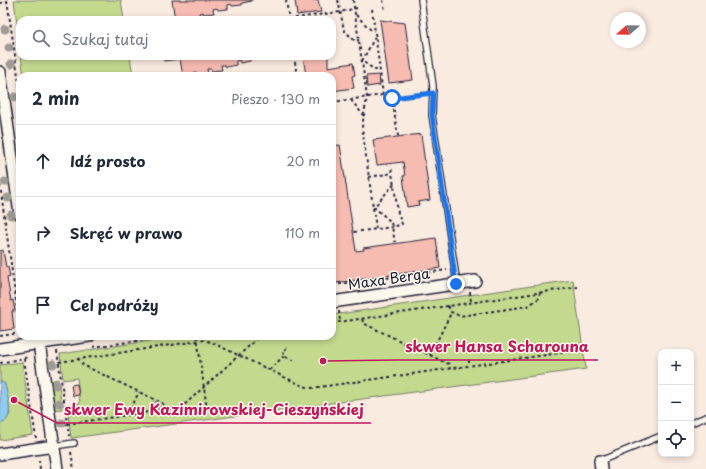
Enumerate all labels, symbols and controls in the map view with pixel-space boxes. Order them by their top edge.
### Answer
north arrow [610,12,646,48]
search box [16,16,336,60]
icon: search [30,27,52,49]
text: Szukaj tutaj [62,27,149,50]
text: 2 min [32,85,79,111]
text: Pieszo · 130 m [231,89,320,108]
route start [383,89,401,107]
text: Idź prosto [70,149,145,172]
icon: ahead [32,150,54,172]
text: 20 m [286,151,320,170]
text: Skręć w prawo [70,221,183,244]
icon: right [32,222,54,244]
text: 110 m [285,223,320,242]
street label: Maxa Berga [347,262,431,295]
route end [447,275,465,293]
text: Cel podróży [70,293,158,316]
icon: arrive [32,294,54,316]
callout: skwer Hansa Scharouna [396,333,598,360]
text: skwer Hansa Scharouna [405,334,589,357]
map controls [658,349,694,457]
button: + [658,349,694,385]
button: − [658,385,694,421]
callout: skwer Ewy Kazimirowskiej-Cieszyńskiej [57,396,371,423]
text: skwer Ewy Kazimirowskiej-Cieszyńskiej [64,397,364,420]
button: locate [658,421,694,457]

